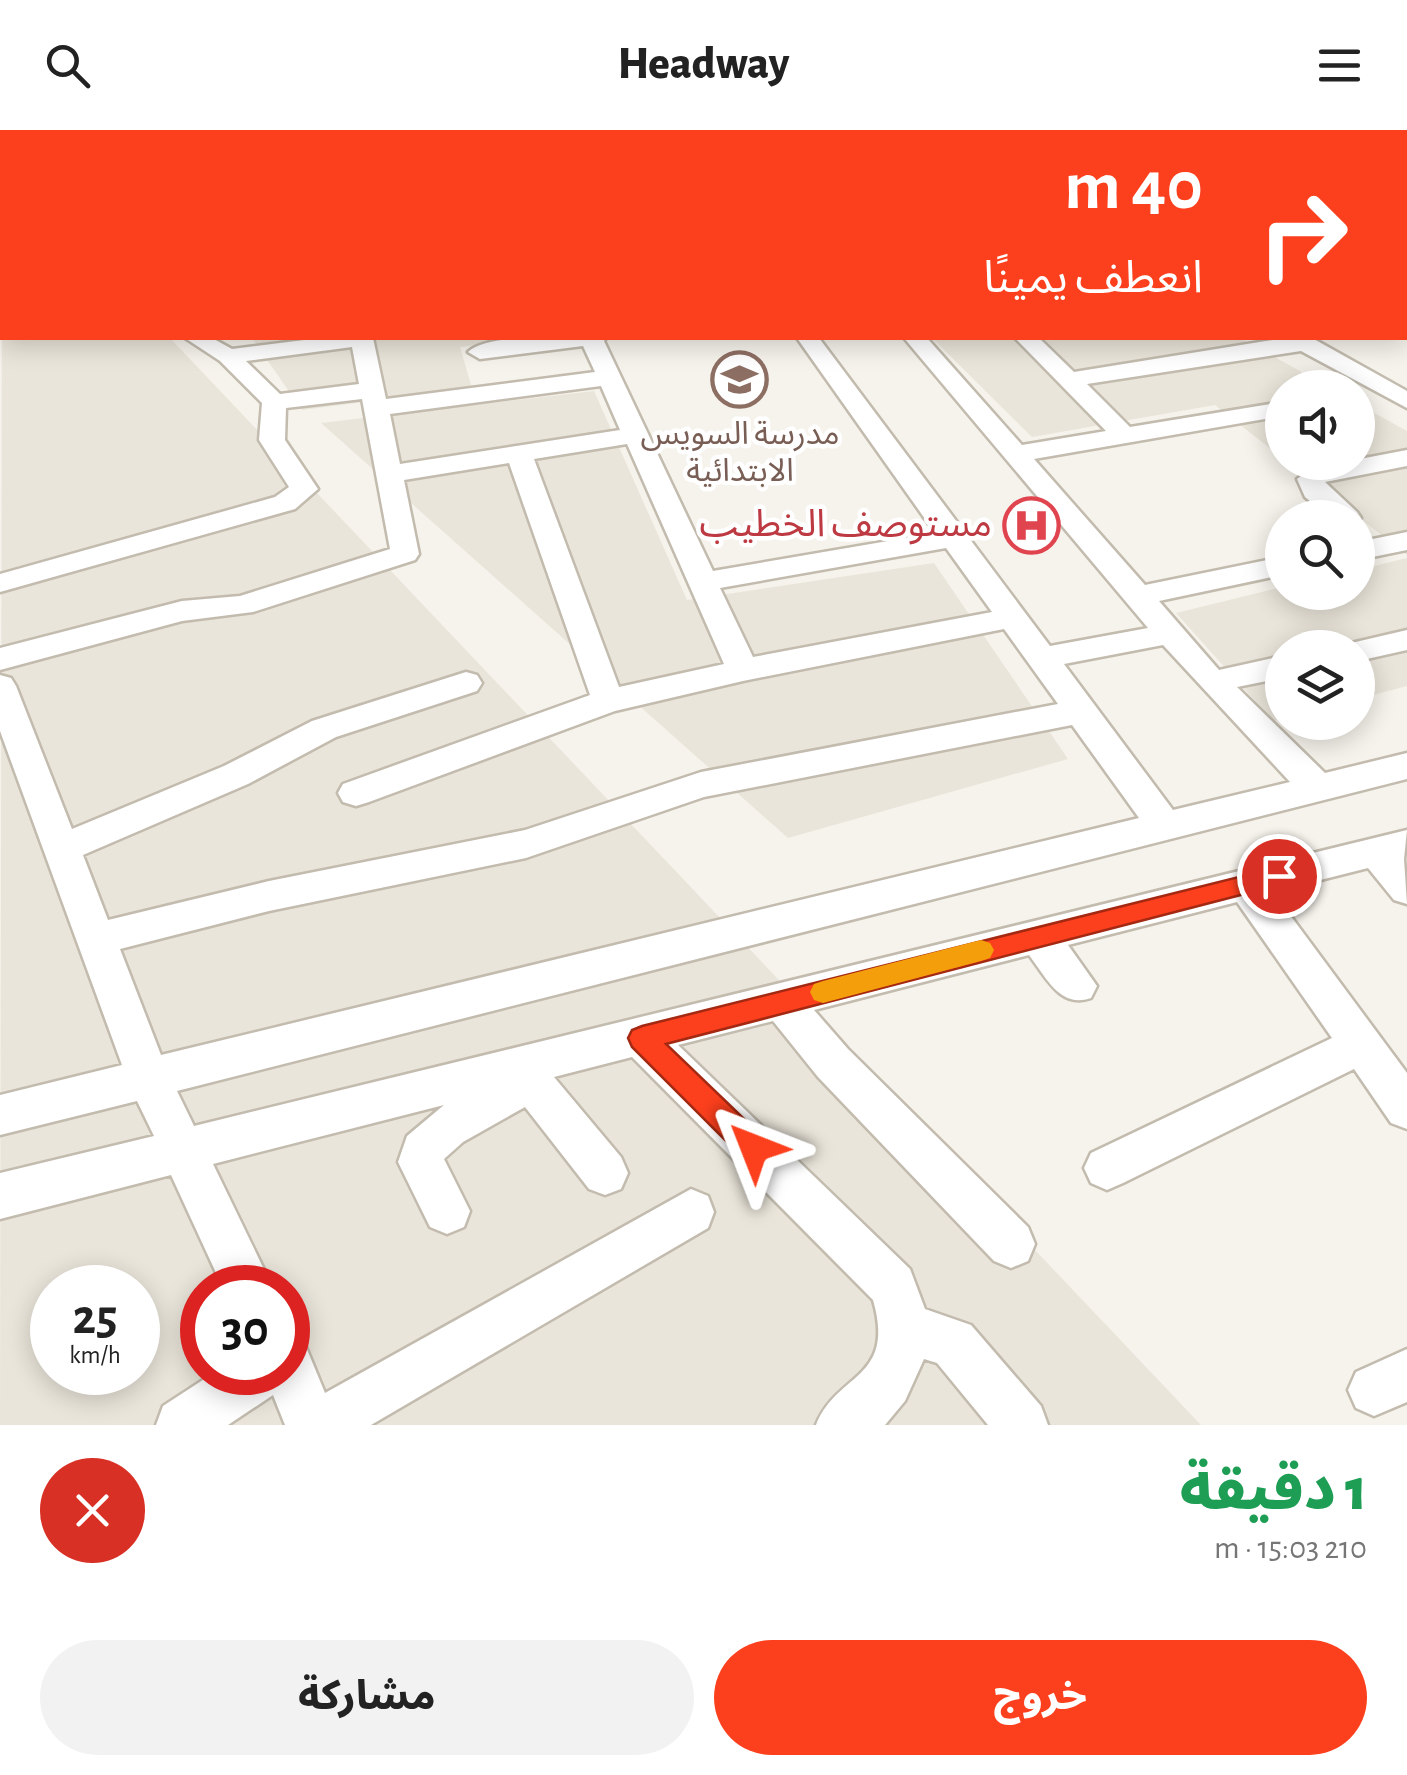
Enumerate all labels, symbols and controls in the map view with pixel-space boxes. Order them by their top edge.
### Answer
icon: search [40,38,95,93]
icon: menu [1312,38,1367,93]
text: Headway [618,42,789,87]
text: 40 m [1064,152,1203,222]
icon: right [1238,170,1368,300]
text: انعطف يمينًا [983,256,1203,301]
school or university icon: مدرسة السويس الابتدائية [710,350,770,410]
map controls [1265,370,1375,740]
button: sound [1265,370,1375,480]
place label: مدرسة السويس الابتدائية [641,418,839,487]
hospital icon: مستوصف الخطيب [1001,495,1061,555]
button: search [1265,500,1375,610]
place label: مستوصف الخطيب [700,506,992,545]
button: layers [1265,630,1375,740]
pin [1237,834,1322,919]
icon: arrive [1252,849,1307,904]
position arrow [702,1096,806,1200]
speed limit sign: 30 [180,1265,310,1395]
text: 25 [72,1293,118,1343]
text: km/h [69,1343,121,1368]
button: close [40,1458,145,1563]
text: 1 دقيقة [1180,1461,1367,1521]
text: 210 m · 15:03 [1214,1532,1367,1564]
button: مشاركة [40,1640,694,1755]
button: خروج [714,1640,1367,1755]

